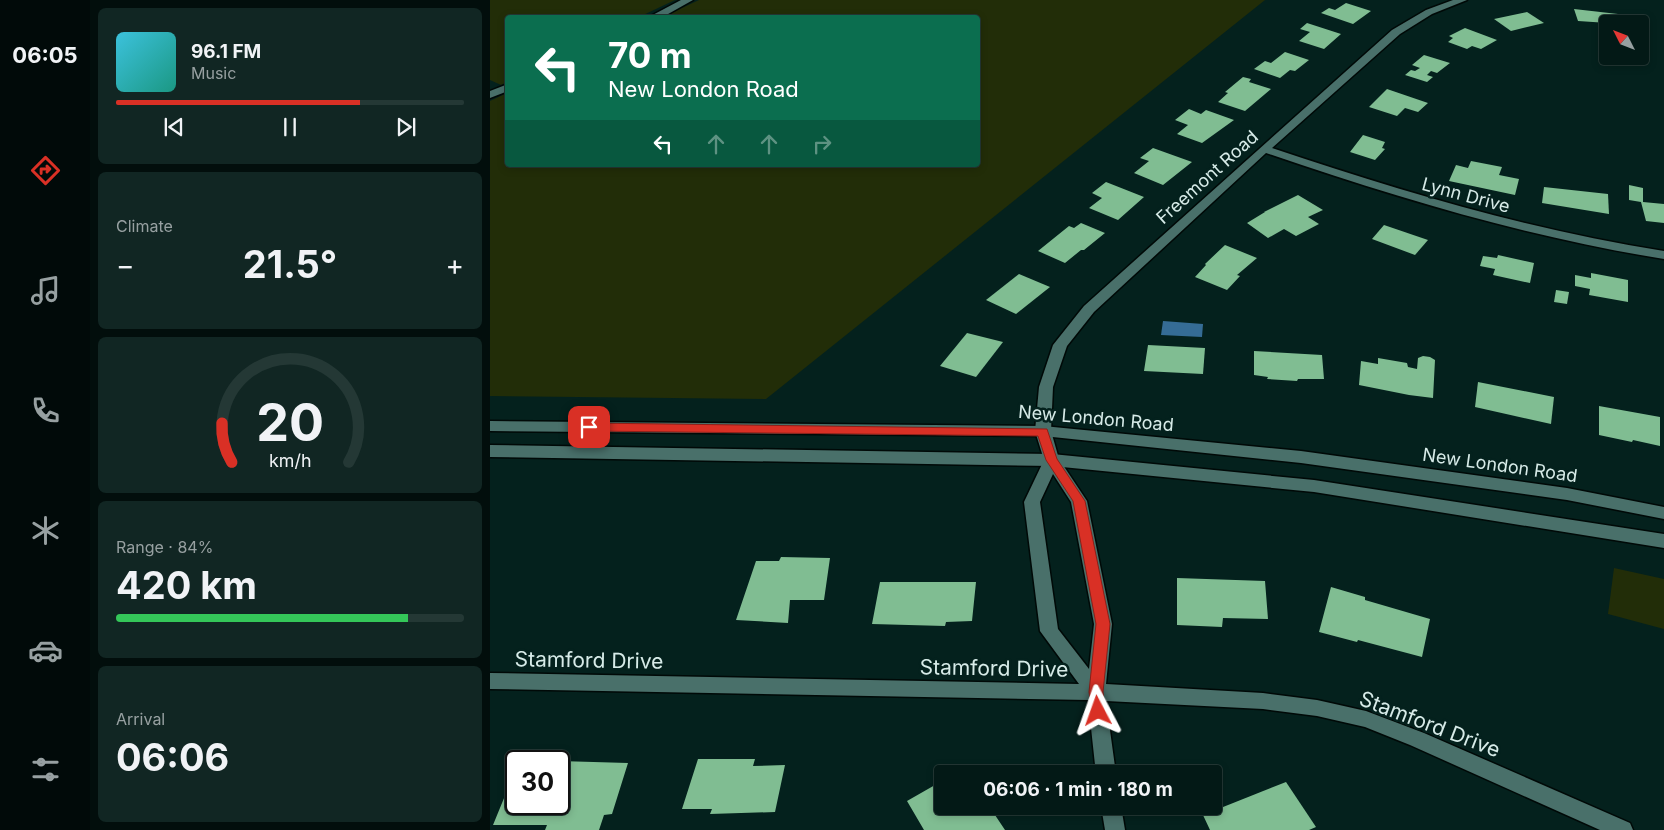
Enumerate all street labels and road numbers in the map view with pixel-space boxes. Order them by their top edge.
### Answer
street label: Freemont Road [1152,126,1262,228]
street label: Lynn Drive [1420,173,1512,217]
street label: New London Road [1017,401,1175,435]
street label: New London Road [1421,444,1579,486]
street label: Stamford Drive [514,646,664,674]
street label: Stamford Drive [919,654,1069,682]
street label: Stamford Drive [1356,686,1504,762]

